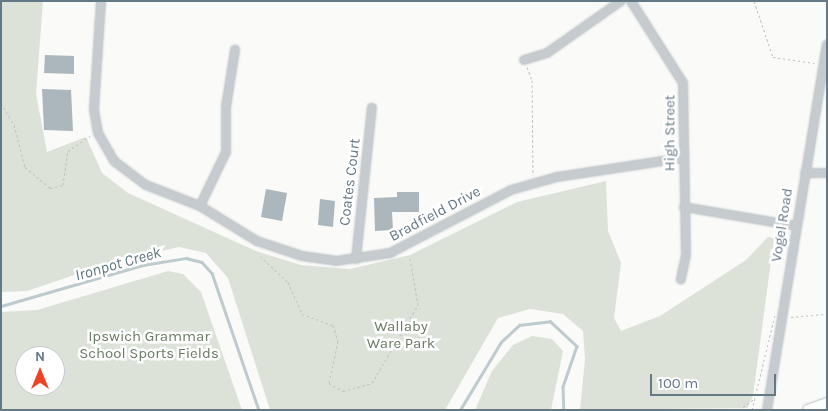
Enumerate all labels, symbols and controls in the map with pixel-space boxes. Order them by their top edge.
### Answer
street label: High Street [661,95,679,171]
street label: Coates Court [336,137,364,227]
street label: Bradfield Drive [386,182,484,246]
street label: Vogel Road [767,187,797,263]
water label: Ironpot Creek [73,243,163,285]
park label: Wallaby Ware Park [367,317,435,352]
park label: Ipswich Grammar School Sports Fields [79,327,219,362]
north arrow [15,346,65,396]
text: N [35,348,45,365]
scale bar [653,364,779,396]
text: 100 m [658,374,698,392]

